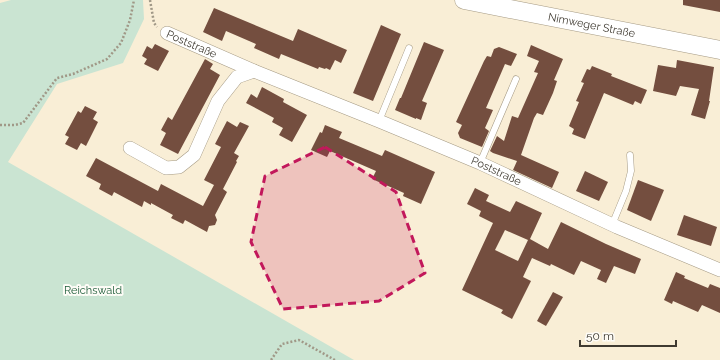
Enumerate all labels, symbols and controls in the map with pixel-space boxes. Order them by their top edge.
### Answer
street label: Nimweger Straße [547,11,637,40]
street label: Poststraße [164,28,219,61]
street label: Poststraße [469,154,524,189]
park label: Reichswald [64,284,122,297]
scale bar [580,322,676,348]
text: 50 m [586,329,614,343]

